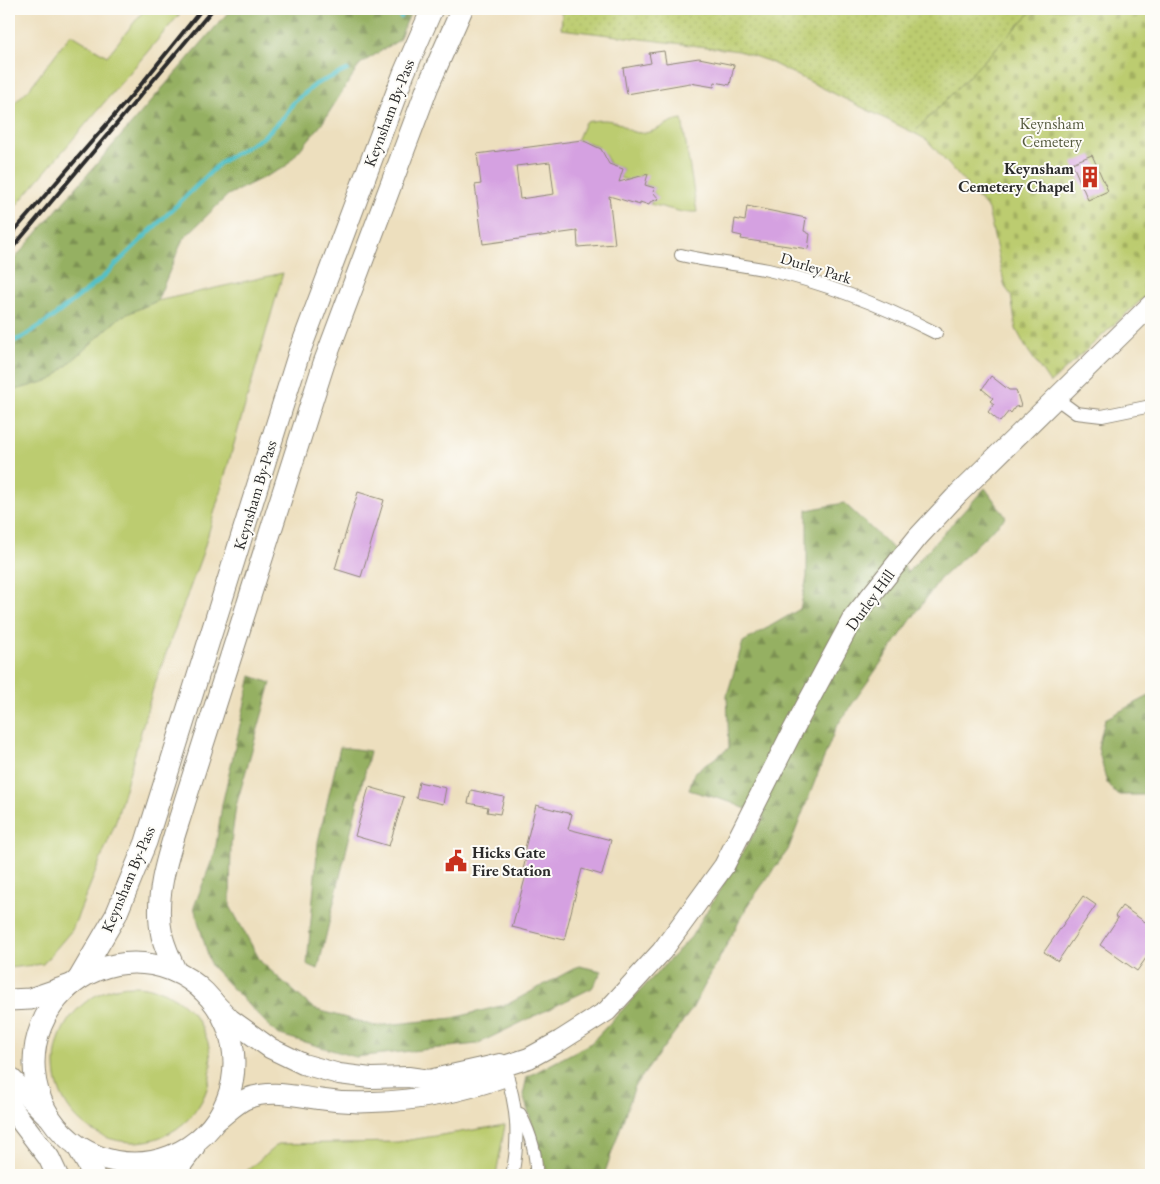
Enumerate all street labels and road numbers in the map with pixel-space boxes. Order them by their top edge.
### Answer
street label: Keynsham By-Pass [359,56,419,170]
street label: Durley Park [778,247,855,289]
street label: Keynsham By-Pass [228,438,282,552]
street label: Durley Hill [841,565,899,635]
street label: Keynsham By-Pass [96,823,160,935]

